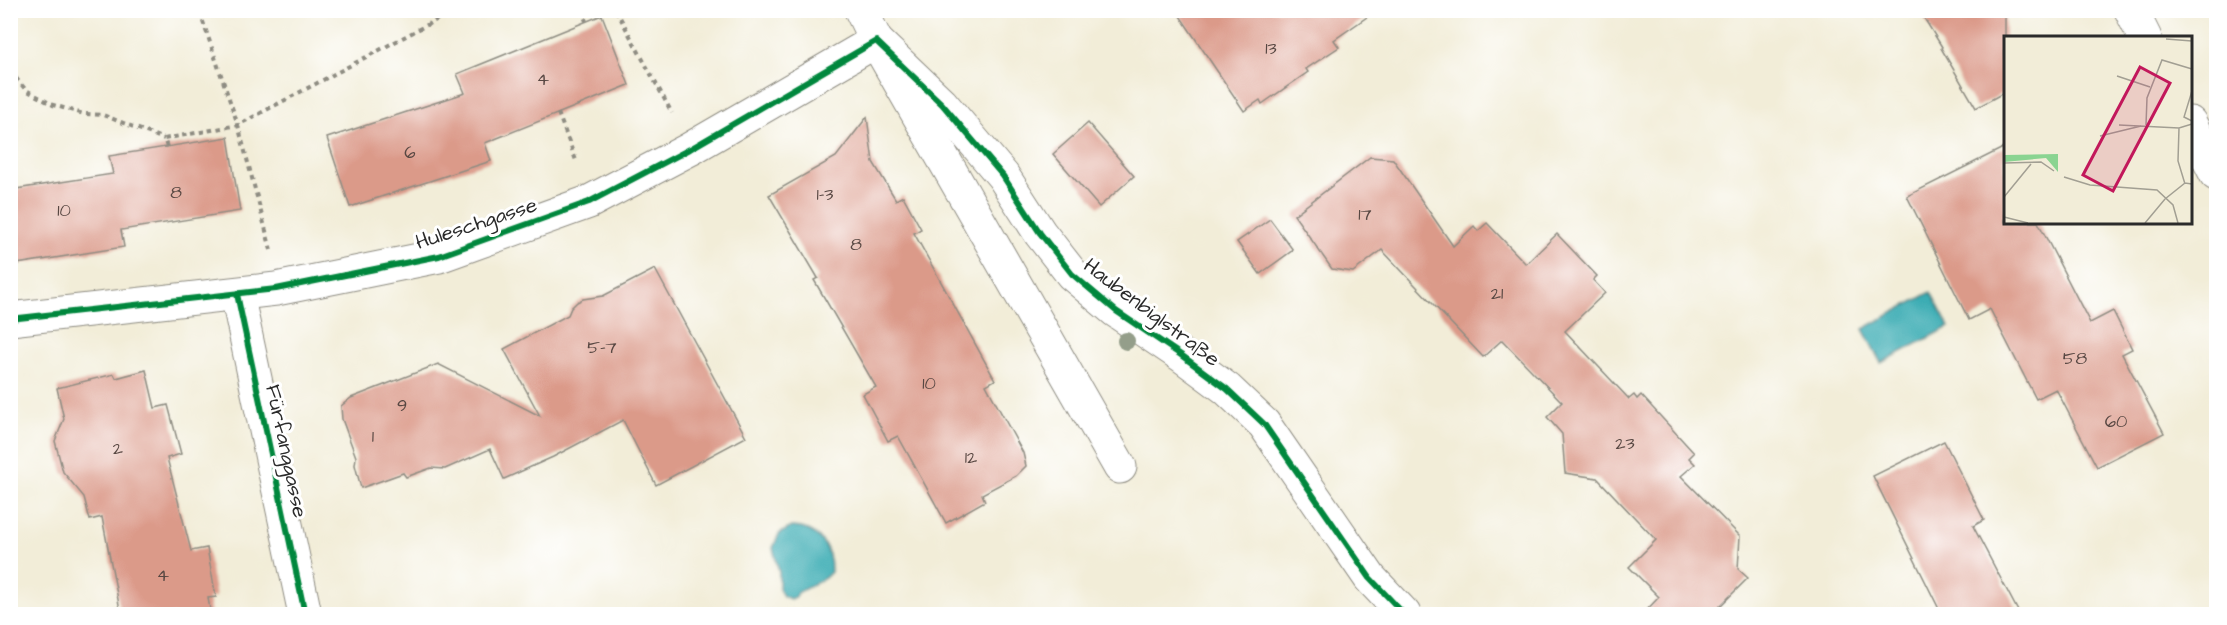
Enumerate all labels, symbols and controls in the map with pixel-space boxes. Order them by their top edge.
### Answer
house number: 13 [1265,36,1277,61]
inset map [2004,36,2191,224]
house number: 4 [537,67,549,92]
house number: 6 [404,140,416,165]
house number: 8 [170,180,182,205]
house number: 1-3 [816,182,834,207]
street label: Huleschgasse [412,190,541,259]
house number: 10 [57,198,71,223]
house number: 17 [1358,202,1372,227]
house number: 8 [850,232,862,257]
street label: Haubenbiglstraße [1076,251,1226,375]
house number: 21 [1491,281,1503,306]
house number: 5-7 [587,335,617,360]
house number: 58 [2063,346,2088,371]
house number: 10 [922,371,936,396]
street label: Fürfanggasse [256,382,315,521]
house number: 9 [397,393,407,418]
house number: 60 [2105,409,2127,434]
house number: 1 [372,424,374,449]
house number: 23 [1615,431,1635,456]
house number: 2 [113,436,124,461]
house number: 12 [965,445,978,470]
house number: 4 [157,563,169,588]

